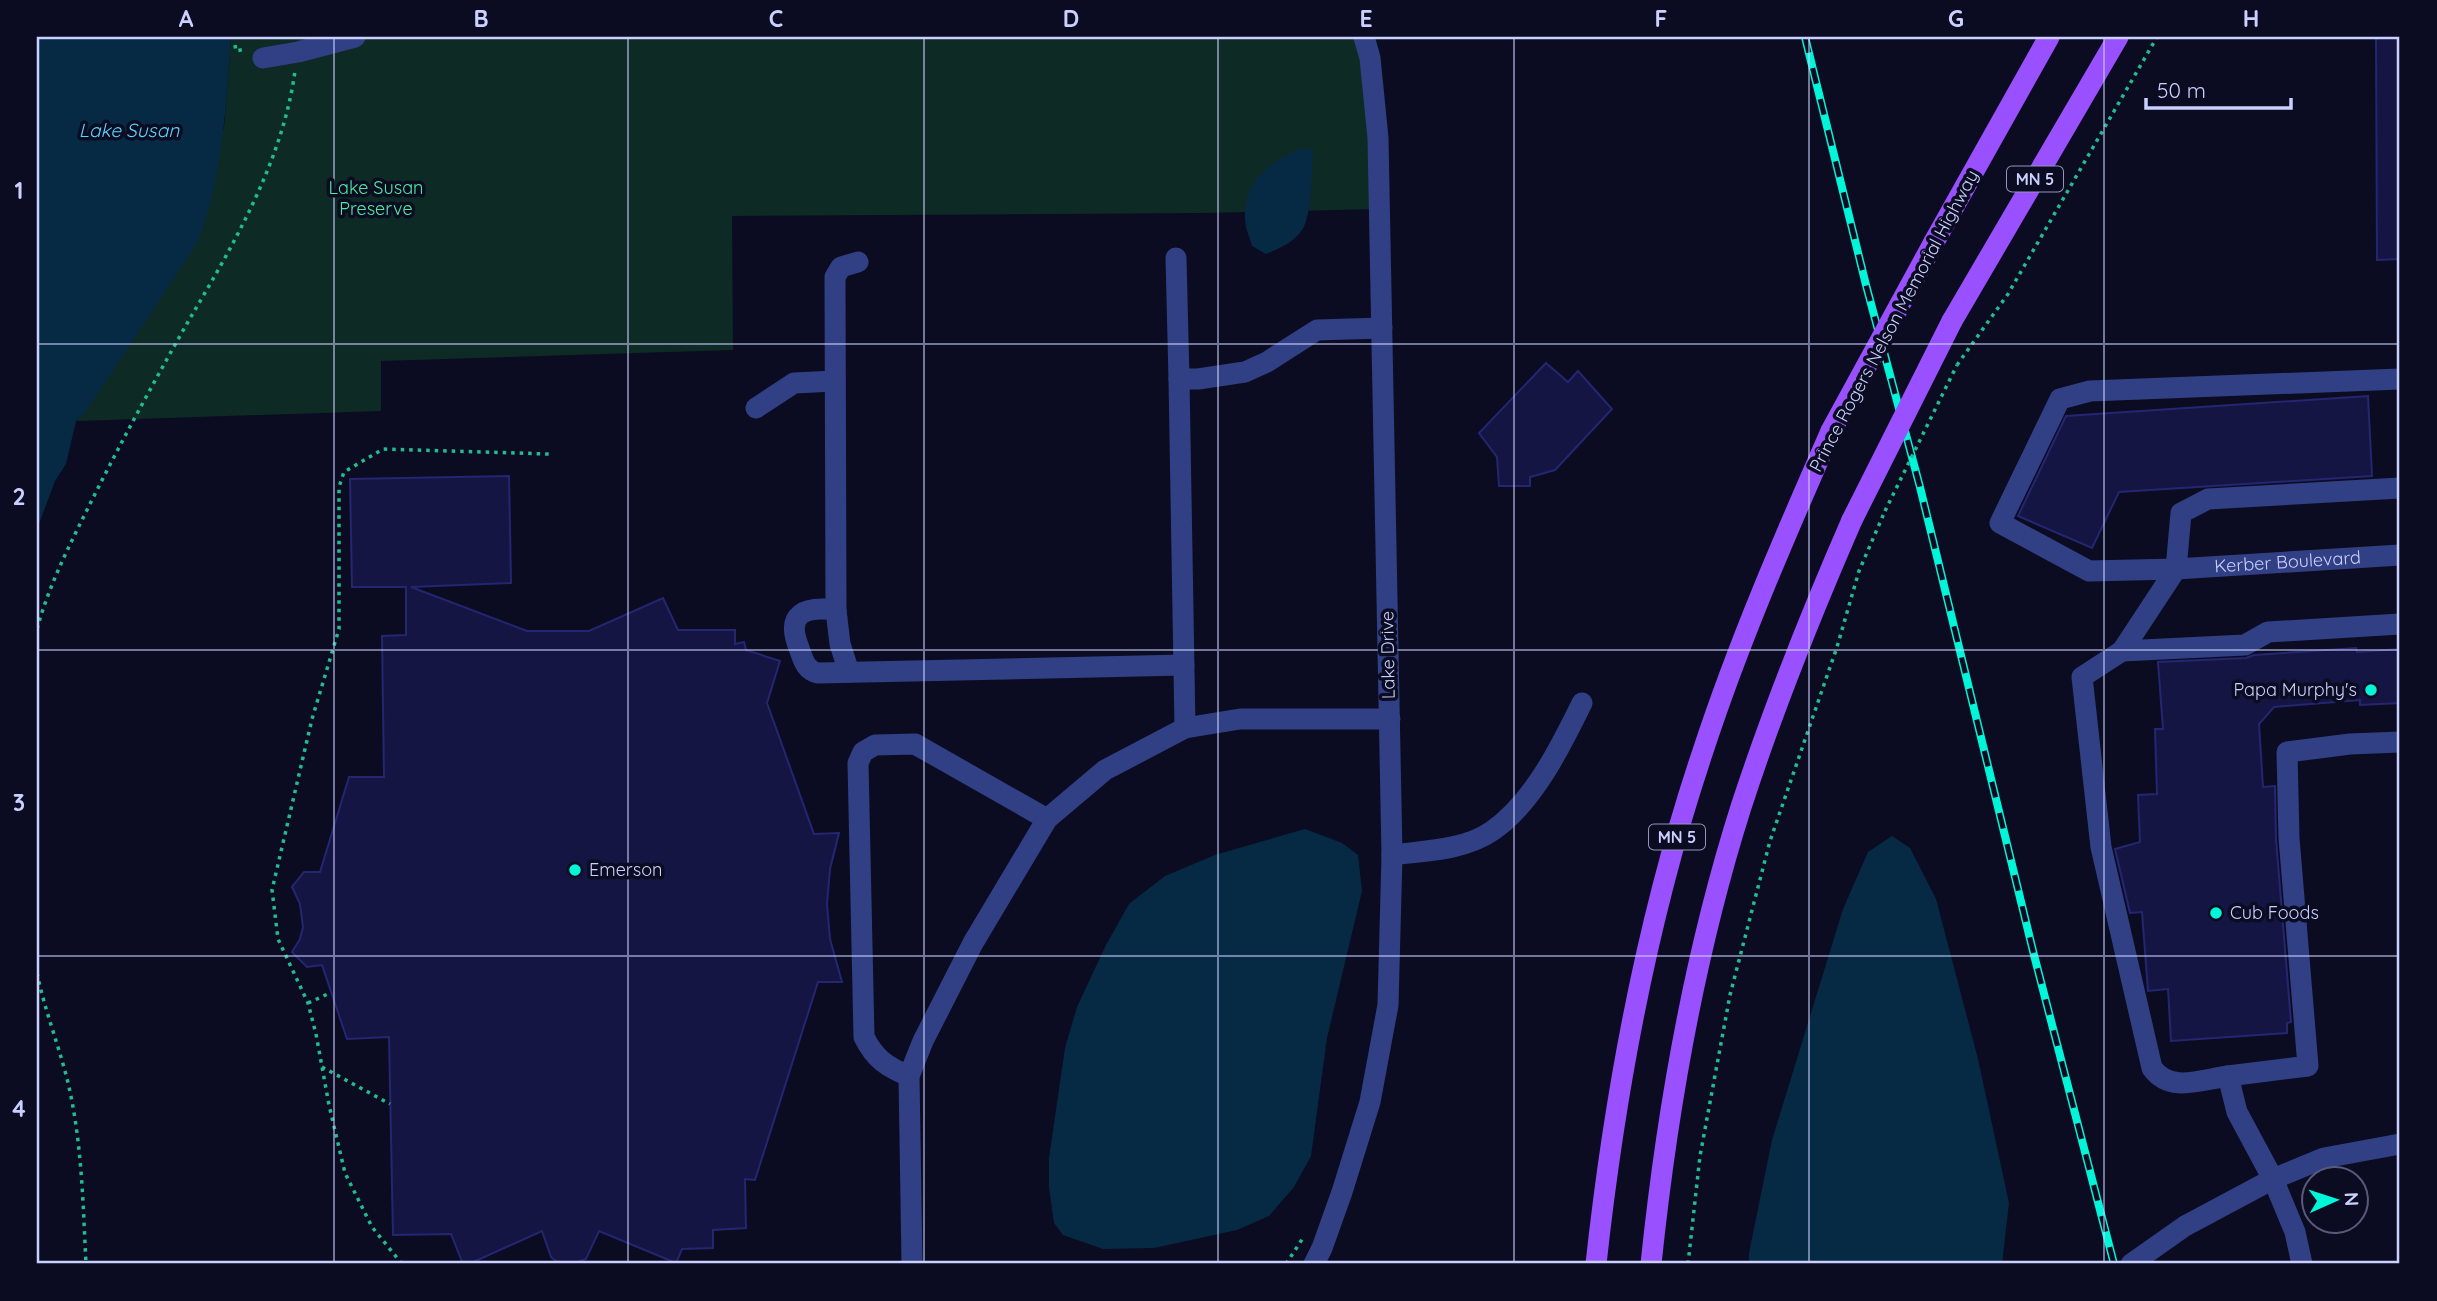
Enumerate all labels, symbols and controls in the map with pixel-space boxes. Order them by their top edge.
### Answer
text: A [179,4,194,33]
text: B [473,4,489,33]
text: C [769,4,783,33]
text: D [1063,4,1079,33]
text: E [1359,4,1373,33]
text: F [1655,4,1667,33]
text: G [1948,4,1964,33]
text: H [2243,4,2259,33]
scale bar [2146,66,2292,110]
text: 50 m [2157,77,2206,103]
water label: Lake Susan [79,118,180,142]
street label: Prince Rogers Nelson Memorial Highway [1804,166,1983,476]
road number: MN 5 [2007,167,2063,192]
text: 1 [15,176,23,205]
park label: Lake Susan Preserve [328,176,424,220]
text: 2 [12,482,26,511]
street label: Kerber Boulevard [2214,545,2361,578]
street label: Lake Drive [1375,611,1400,699]
place label: Papa Murphy's [2233,678,2357,701]
marker: Papa Murphy's [2363,682,2379,698]
text: 3 [13,788,25,817]
road number: MN 5 [1649,824,1705,850]
place label: Emerson [589,858,662,881]
marker: Emerson [567,862,583,878]
place label: Cub Foods [2230,901,2319,924]
marker: Cub Foods [2208,905,2224,921]
text: 4 [12,1094,26,1123]
north arrow [2300,1164,2370,1234]
text: N [2340,1192,2364,1207]

